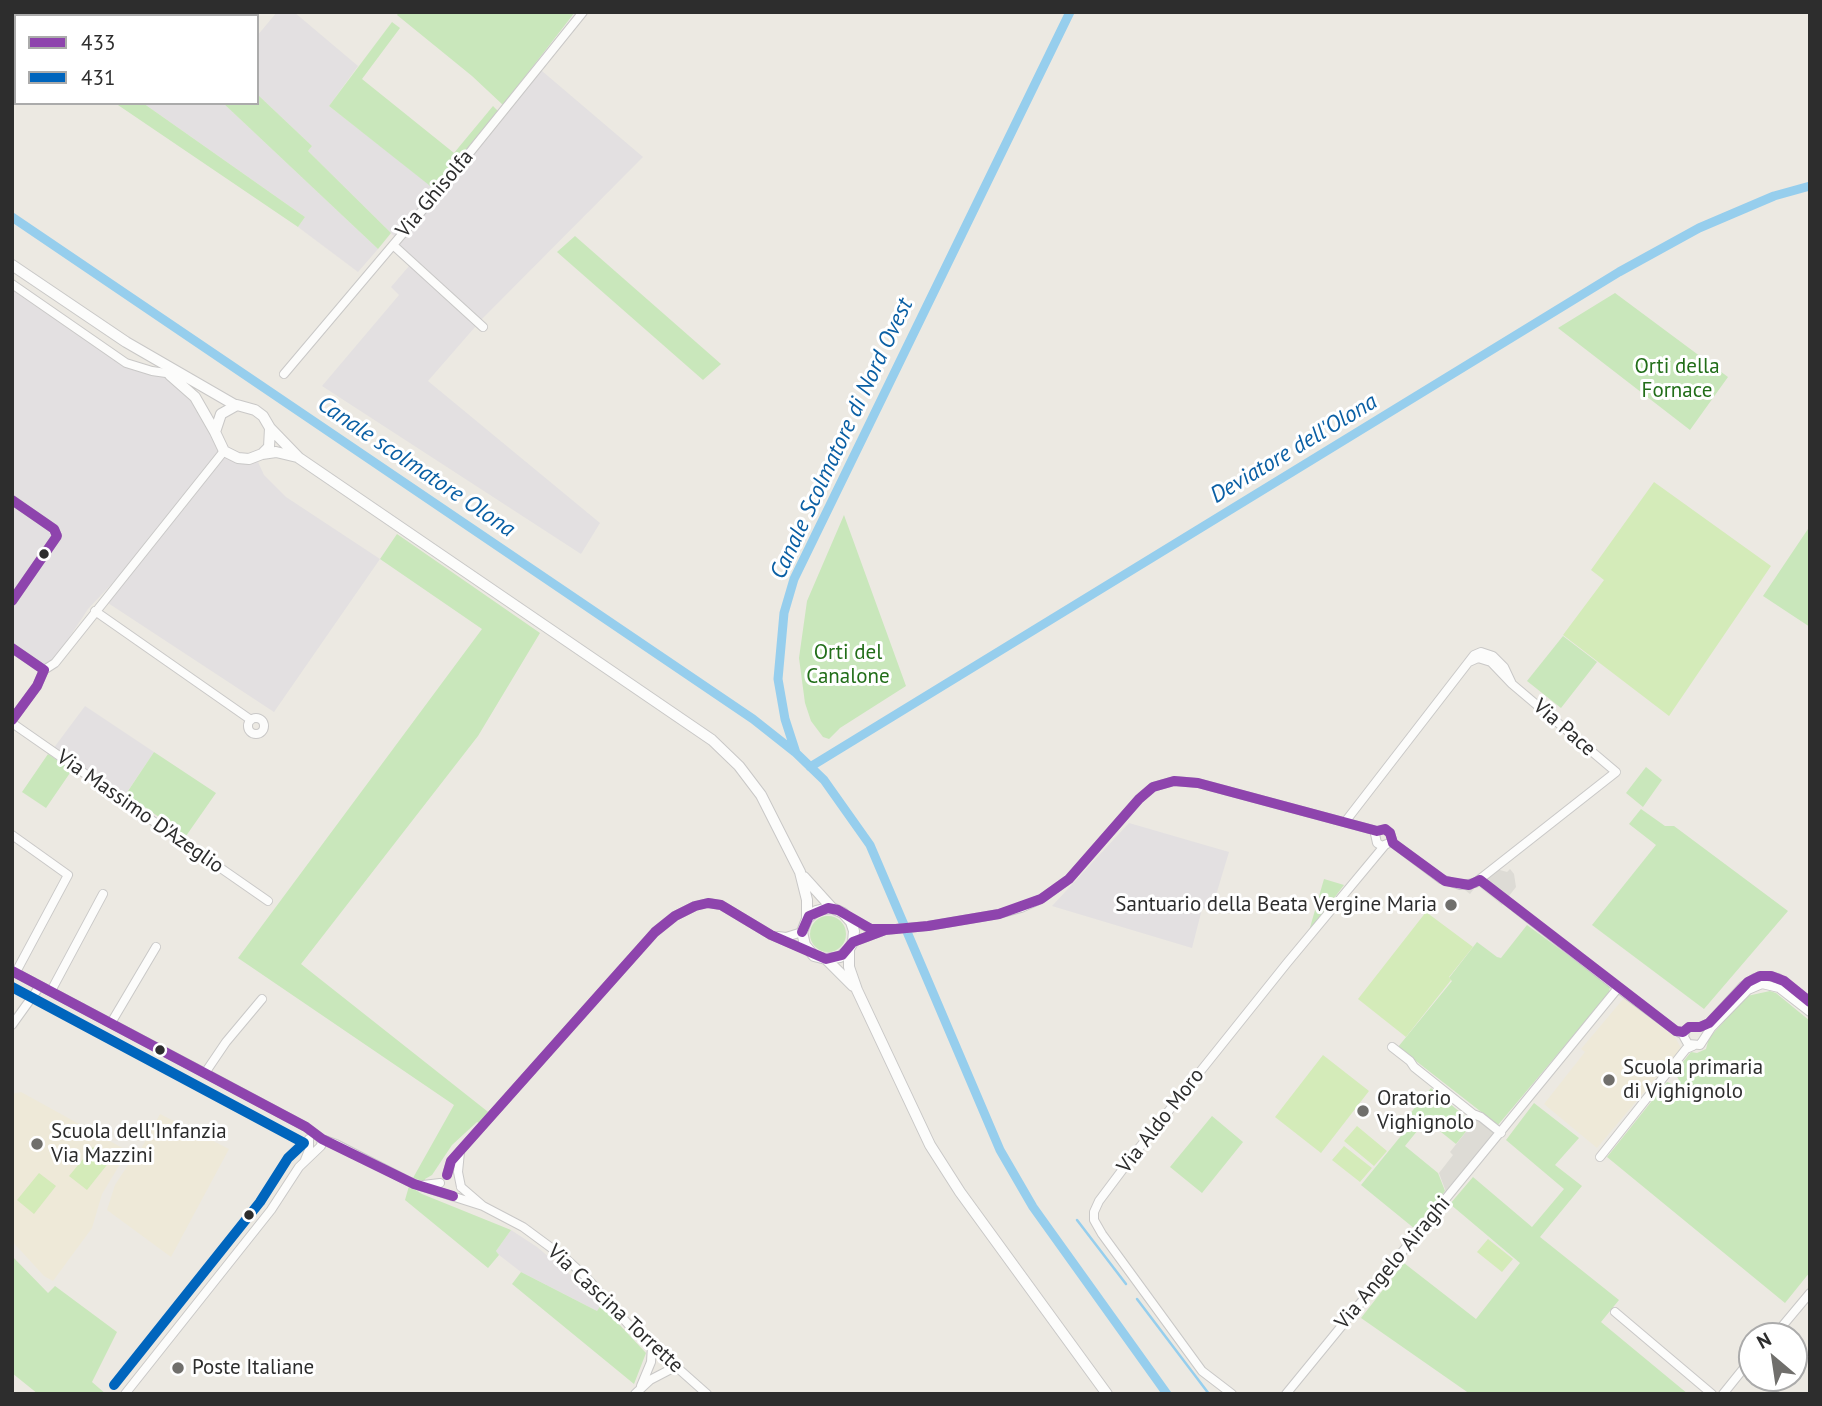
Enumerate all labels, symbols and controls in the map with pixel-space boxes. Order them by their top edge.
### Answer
legend [14,14,259,105]
text: 433 [81,29,115,56]
text: 431 [81,64,115,91]
street label: Via Ghisolfa [391,145,479,243]
water label: Canale Scolmatore di Nord Ovest [765,294,919,584]
park label: Orti della Fornace [1634,354,1720,404]
water label: Deviatore dell'Olona [1206,388,1382,510]
water label: Canale scolmatore Olona [312,391,520,543]
unlabelled marker [37,547,51,561]
park label: Orti del Canalone [806,640,890,690]
street label: Via Pace [1528,694,1600,762]
street label: Via Massimo D'Azeglio [52,745,228,879]
place label: Santuario della Beata Vergine Maria [1115,892,1437,918]
marker: Santuario della Beata Vergine Maria [1443,897,1459,913]
unlabelled marker [153,1043,167,1057]
place label: Scuola primaria di Vighignolo [1623,1055,1763,1105]
street label: Via Aldo Moro [1112,1063,1210,1179]
marker: Scuola primaria di Vighignolo [1601,1072,1617,1088]
place label: Oratorio Vighignolo [1377,1086,1474,1136]
marker: Oratorio Vighignolo [1355,1103,1371,1119]
place label: Scuola dell'Infanzia Via Mazzini [51,1119,227,1169]
marker: Scuola dell'Infanzia Via Mazzini [29,1136,45,1152]
street label: Via Angelo Airaghi [1330,1191,1456,1335]
unlabelled marker [242,1208,256,1222]
street label: Via Cascina Torrette [542,1239,688,1379]
north arrow [1738,1322,1808,1392]
text: N [1753,1327,1775,1354]
place label: Poste Italiane [192,1355,314,1381]
marker: Poste Italiane [170,1360,186,1376]

